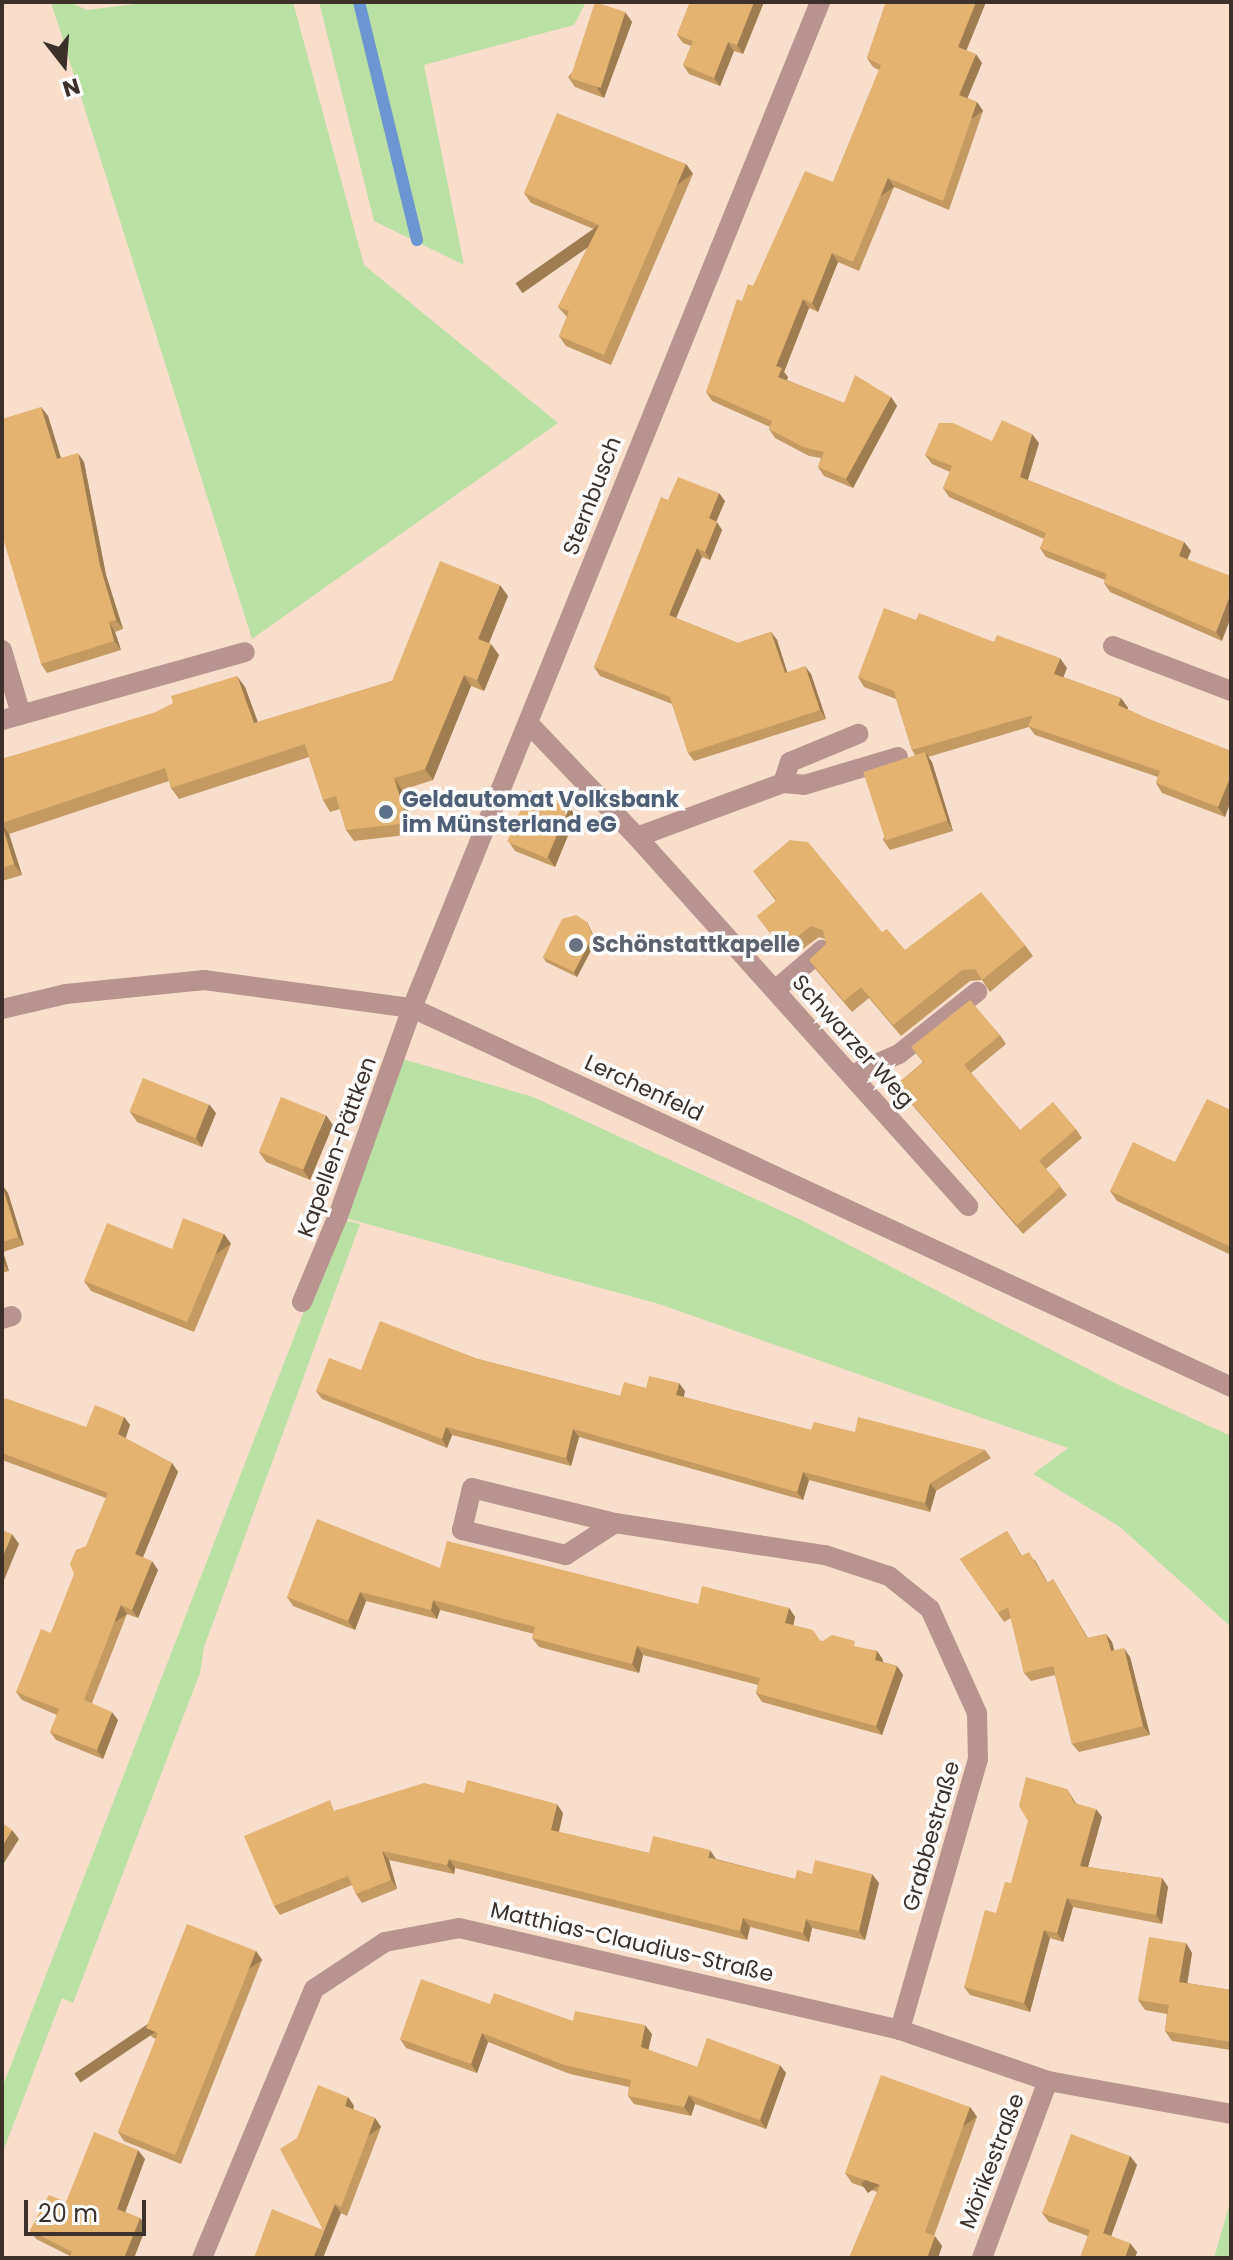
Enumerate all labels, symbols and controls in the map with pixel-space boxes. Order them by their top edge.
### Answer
north arrow [24,24,104,104]
text: N [59,70,84,105]
street label: Sternbusch [557,433,627,559]
place label: Geldautomat Volksbank im Münsterland eG [402,786,679,838]
marker: Geldautomat Volksbank im Münsterland eG [377,803,395,821]
place label: Schönstattkapelle [592,932,800,958]
marker: Schönstattkapelle [567,936,585,954]
street label: Schwarzer Weg [787,969,919,1113]
street label: Lerchenfeld [581,1049,707,1127]
street label: Kapellen-Pättken [292,1053,382,1241]
street label: Grabbestraße [897,1758,965,1914]
street label: Matthias-Claudius-Straße [488,1897,776,1987]
street label: Mörikestraße [954,2090,1030,2232]
scale bar [28,2184,150,2234]
text: 20 m [38,2197,98,2230]

